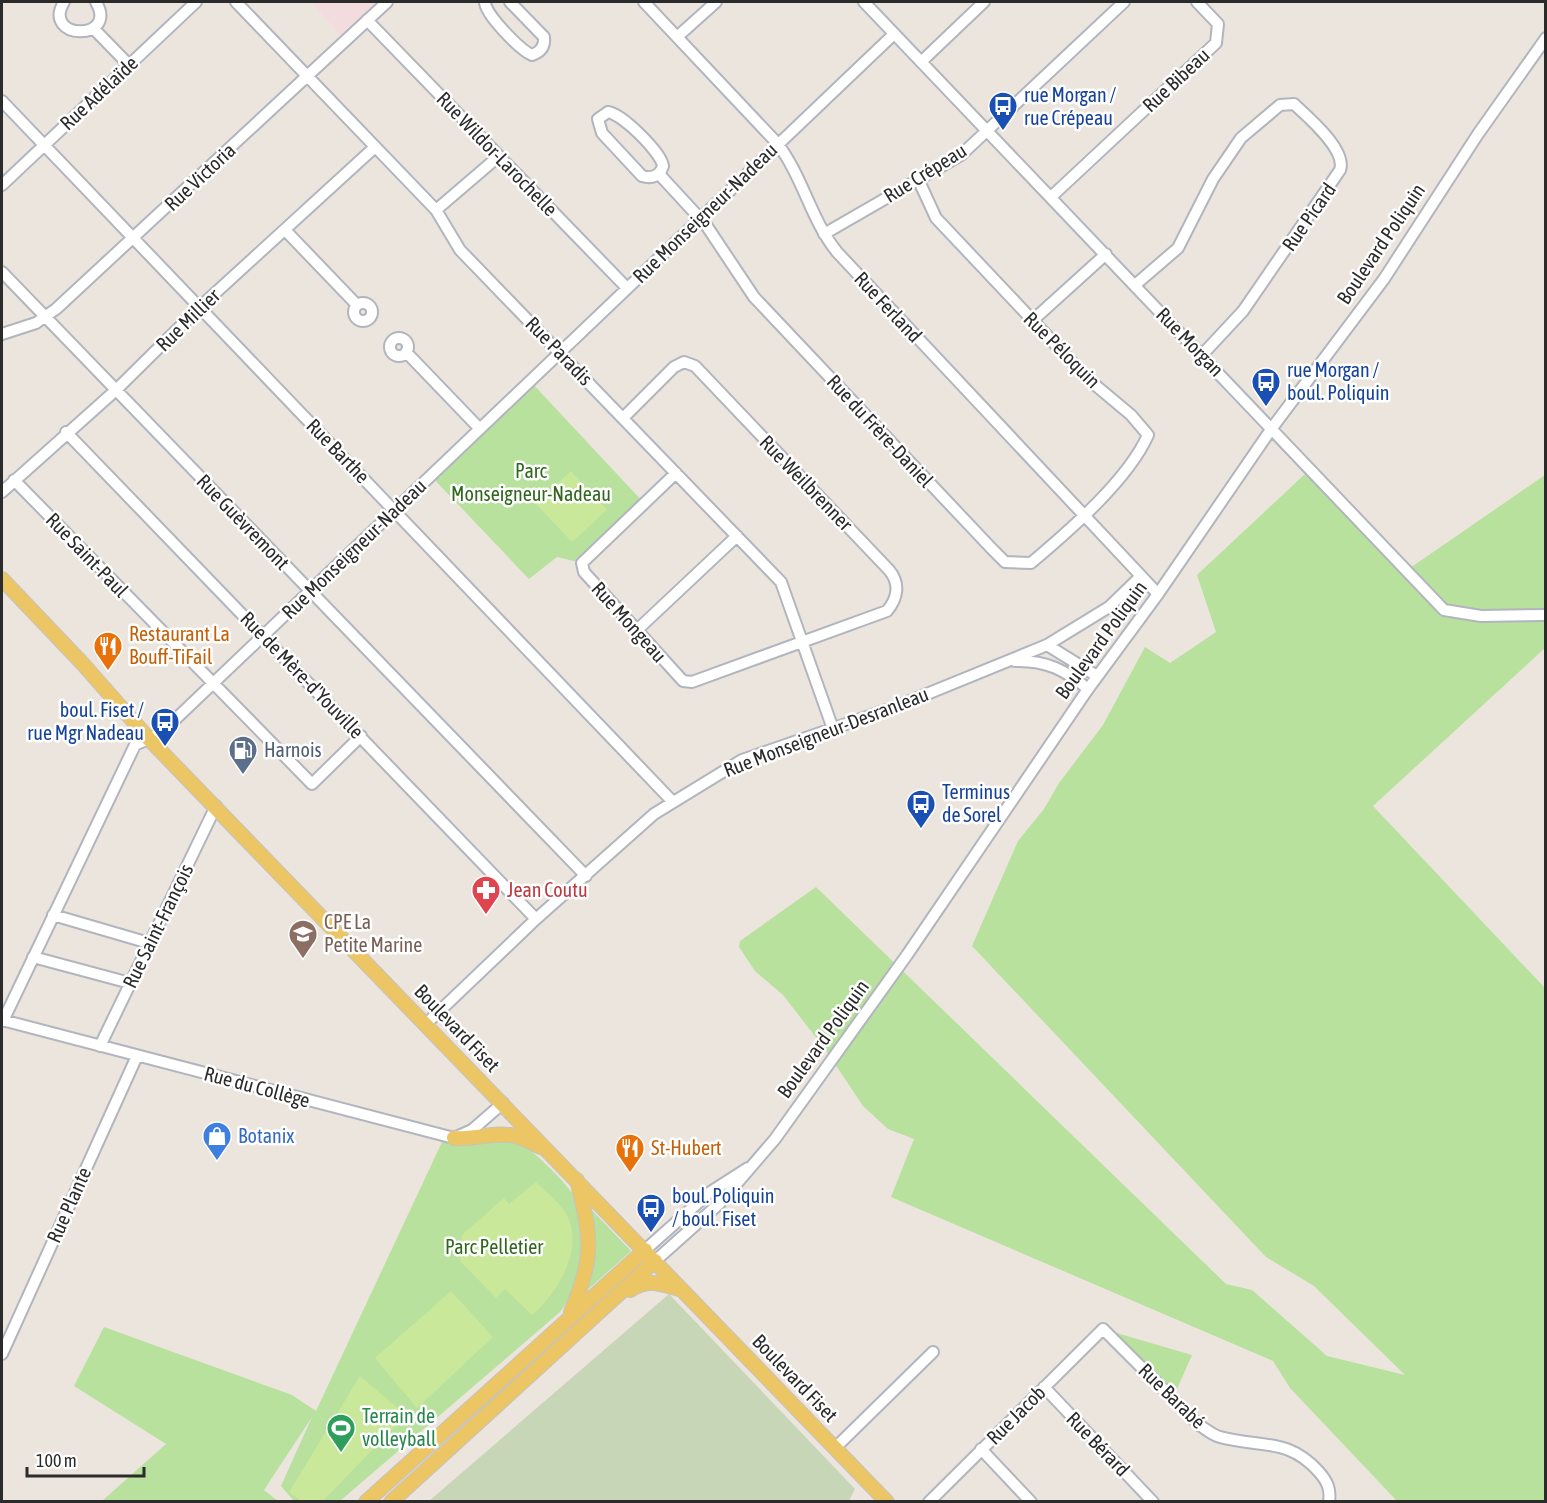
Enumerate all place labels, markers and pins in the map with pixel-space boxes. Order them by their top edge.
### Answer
place label: rue Morgan / rue Crépeau [1024,83,1116,129]
bus stop icon: rue Morgan / rue Crépeau [987,90,1019,132]
place label: rue Morgan / boul. Poliquin [1287,358,1389,404]
bus stop icon: rue Morgan / boul. Poliquin [1250,366,1282,408]
place label: Restaurant La Bouff-TiFail [129,622,230,668]
restaurant icon: Restaurant La Bouff-TiFail [92,630,124,672]
place label: boul. Fiset / rue Mgr Nadeau [27,698,144,744]
bus stop icon: boul. Fiset / rue Mgr Nadeau [149,706,181,748]
fuel station icon: Harnois [227,734,259,776]
place label: Harnois [264,738,322,761]
place label: Terminus de Sorel [942,780,1010,826]
bus stop icon: Terminus de Sorel [905,788,937,830]
pharmacy icon: Jean Coutu [470,874,502,916]
place label: Jean Coutu [507,878,588,901]
place label: CPE La Petite Marine [324,910,422,956]
school or university icon: CPE La Petite Marine [287,918,319,960]
shop icon: Botanix [201,1120,233,1162]
place label: Botanix [238,1124,294,1147]
restaurant icon: St-Hubert [614,1132,646,1174]
place label: St-Hubert [651,1136,722,1159]
place label: boul. Poliquin / boul. Fiset [672,1184,774,1230]
bus stop icon: boul. Poliquin / boul. Fiset [635,1192,667,1234]
place label: Terrain de volleyball [362,1404,437,1450]
sports icon: Terrain de volleyball [325,1412,357,1454]

